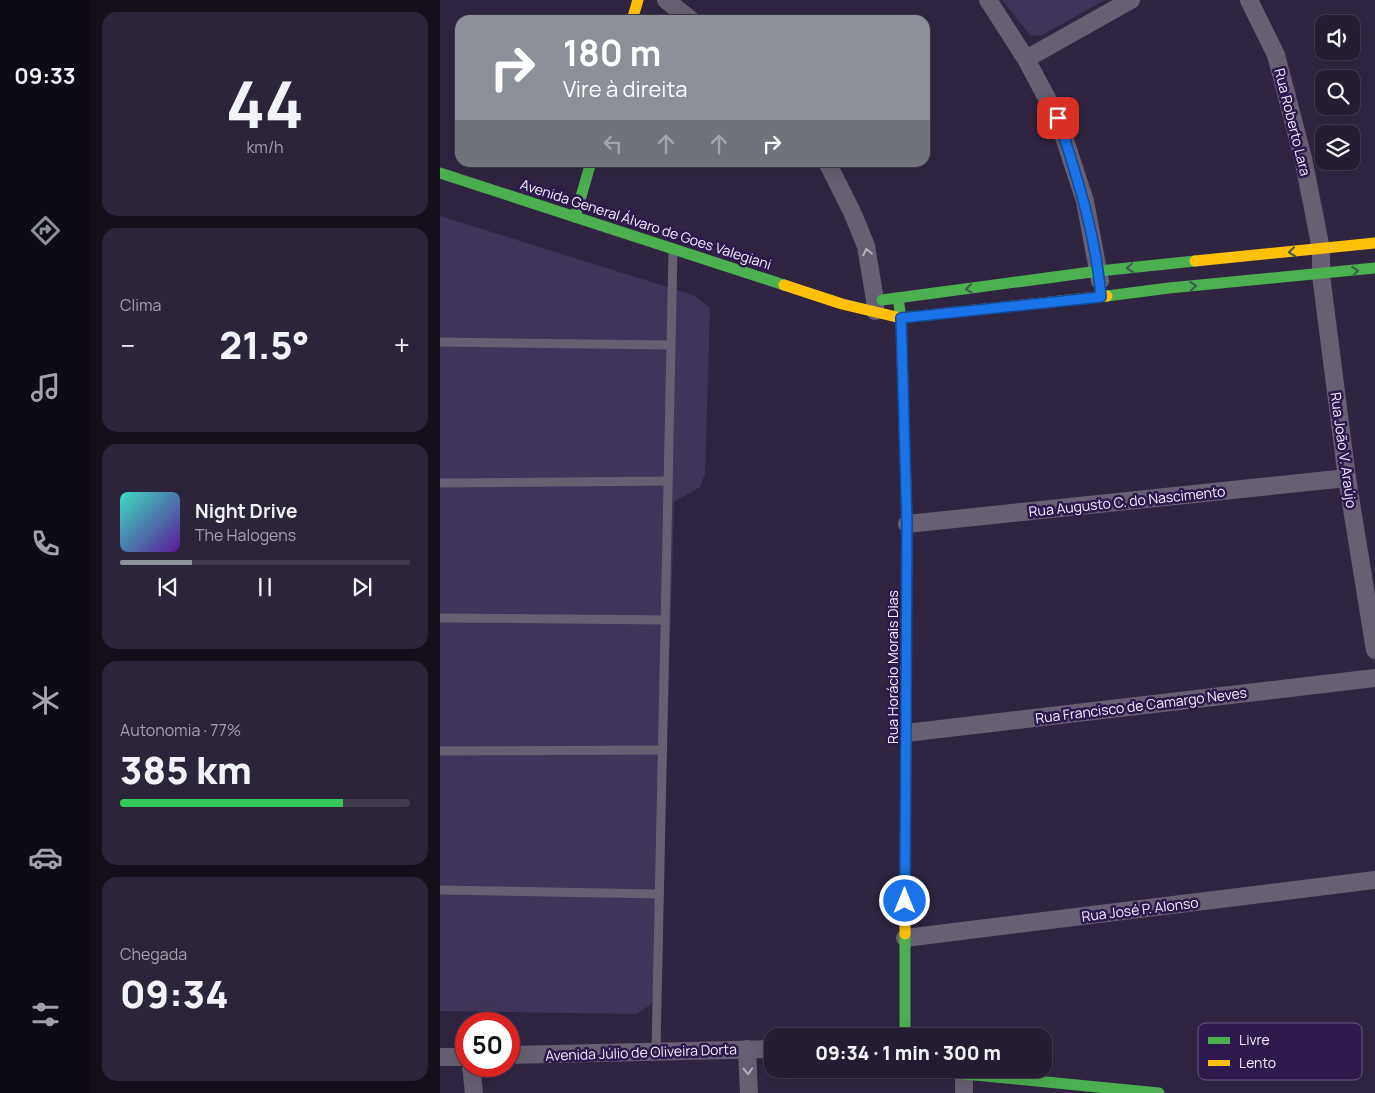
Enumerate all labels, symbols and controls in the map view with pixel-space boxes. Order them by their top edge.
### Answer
map controls [1315,15,1360,170]
button: sound [1315,15,1360,60]
text: 180 m [563,29,661,77]
icon: right [480,35,545,100]
text: 44 [226,59,304,148]
text: 09:33 [14,61,76,91]
street label: Rua Roberto Lara [1270,66,1316,178]
button: search [1315,70,1360,115]
text: Vire à direita [563,74,687,104]
pin [1037,97,1079,139]
icon: arrive [1044,104,1072,132]
button: layers [1315,125,1360,170]
icon: left [599,130,627,158]
icon: ahead [652,130,680,158]
icon: ahead [705,130,733,158]
icon: right [758,130,786,158]
text: km/h [246,136,284,158]
street label: Avenida General Álvaro de Goes Valegiani [518,174,774,274]
icon: directions [28,213,63,248]
one-way arrow [1287,246,1295,257]
one-way arrow [863,248,873,257]
one-way arrow [1126,263,1134,274]
one-way arrow [1351,266,1359,277]
one-way arrow [1189,281,1197,292]
one-way arrow [965,283,973,294]
text: Clima [120,294,161,316]
text: 21.5° [219,318,310,370]
text: − [120,326,135,364]
text: + [394,326,410,364]
icon: music [28,370,63,405]
street label: Rua João V. Araújo [1326,391,1362,509]
street label: Rua Augusto C. do Nascimento [1028,481,1226,521]
text: Night Drive [195,498,297,524]
text: The Halogens [195,524,296,546]
icon: phone [28,526,63,561]
icon: previous [154,573,182,601]
icon: pause [251,573,279,601]
icon: next [348,573,376,601]
street label: Rua Horácio Morais Dias [883,590,902,744]
icon: climate [28,683,63,718]
street label: Rua Francisco de Camargo Neves [1034,683,1248,727]
text: Autonomia · 77% [120,719,241,741]
text: 385 km [120,743,252,795]
icon: car [28,840,63,875]
position arrow [878,874,930,926]
street label: Rua José P. Alonso [1080,892,1200,926]
text: Chegada [120,943,187,965]
text: 09:34 [120,967,229,1019]
icon: filters [28,997,63,1032]
speed limit sign: 50 [455,1012,520,1077]
legend [1198,1023,1362,1080]
text: Livre [1239,1030,1270,1049]
street label: Avenida Júlio de Oliveira Dorta [545,1039,737,1065]
text: 09:34 · 1 min · 300 m [815,1040,1001,1066]
text: Lento [1239,1053,1276,1072]
one-way arrow [743,1067,754,1075]

